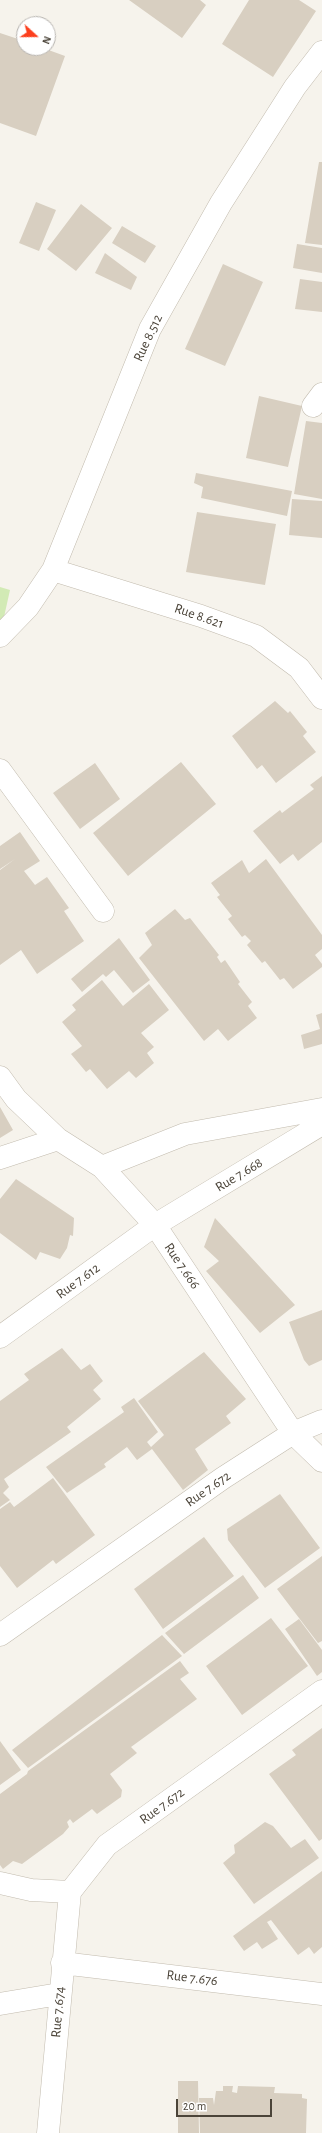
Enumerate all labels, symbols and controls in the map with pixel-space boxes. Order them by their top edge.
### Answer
north arrow [16,16,56,56]
text: N [40,35,53,46]
street label: Rue 8.512 [130,312,166,364]
street label: Rue 8.621 [172,600,226,632]
street label: Rue 7.668 [212,1154,266,1196]
street label: Rue 7.666 [160,1240,204,1292]
street label: Rue 7.612 [53,1259,103,1303]
street label: Rue 7.672 [182,1467,234,1511]
street label: Rue 7.672 [136,1784,188,1828]
street label: Rue 7.676 [165,1967,219,1989]
street label: Rue 7.674 [47,1986,69,2038]
scale bar [178,2091,274,2117]
text: 20 m [183,2100,206,2112]

